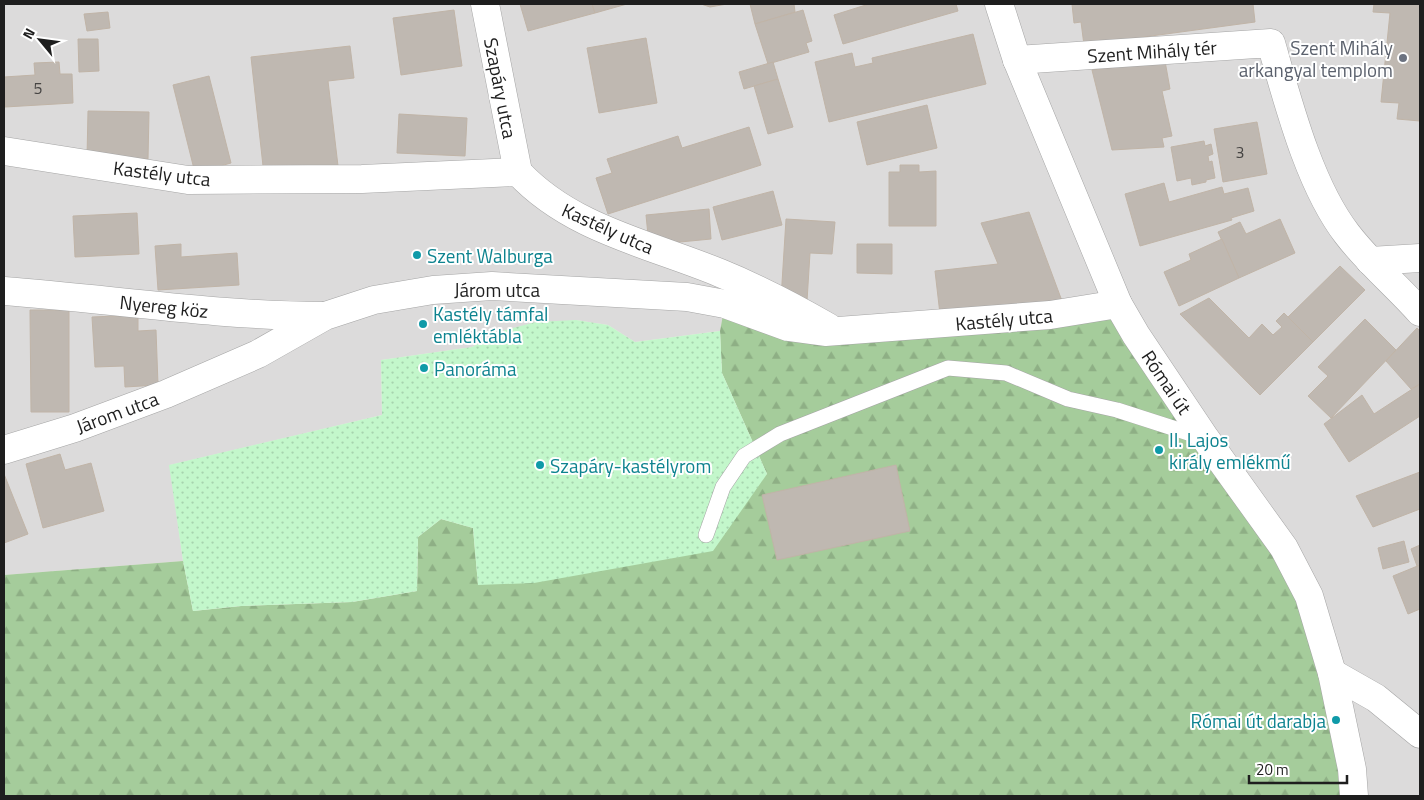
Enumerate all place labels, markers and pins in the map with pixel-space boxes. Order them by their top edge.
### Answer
place label: Szent Mihály arkangyal templom [1239,33,1393,84]
marker: Szent Mihály arkangyal templom [1397,52,1409,64]
place label: Szent Walburga [427,241,553,270]
marker: Szent Walburga [411,249,423,261]
place label: Kastély támfal emléktábla [433,299,548,350]
marker: Kastély támfal emléktábla [417,318,429,330]
place label: Panoráma [434,354,517,383]
marker: Panoráma [418,362,430,374]
place label: II. Lajos király emlékmű [1169,425,1291,476]
marker: II. Lajos király emlékmű [1153,444,1165,456]
place label: Szapáry-kastélyrom [550,451,711,480]
marker: Szapáry-kastélyrom [534,459,546,471]
place label: Római út darabja [1190,706,1326,735]
marker: Római út darabja [1330,714,1342,726]

